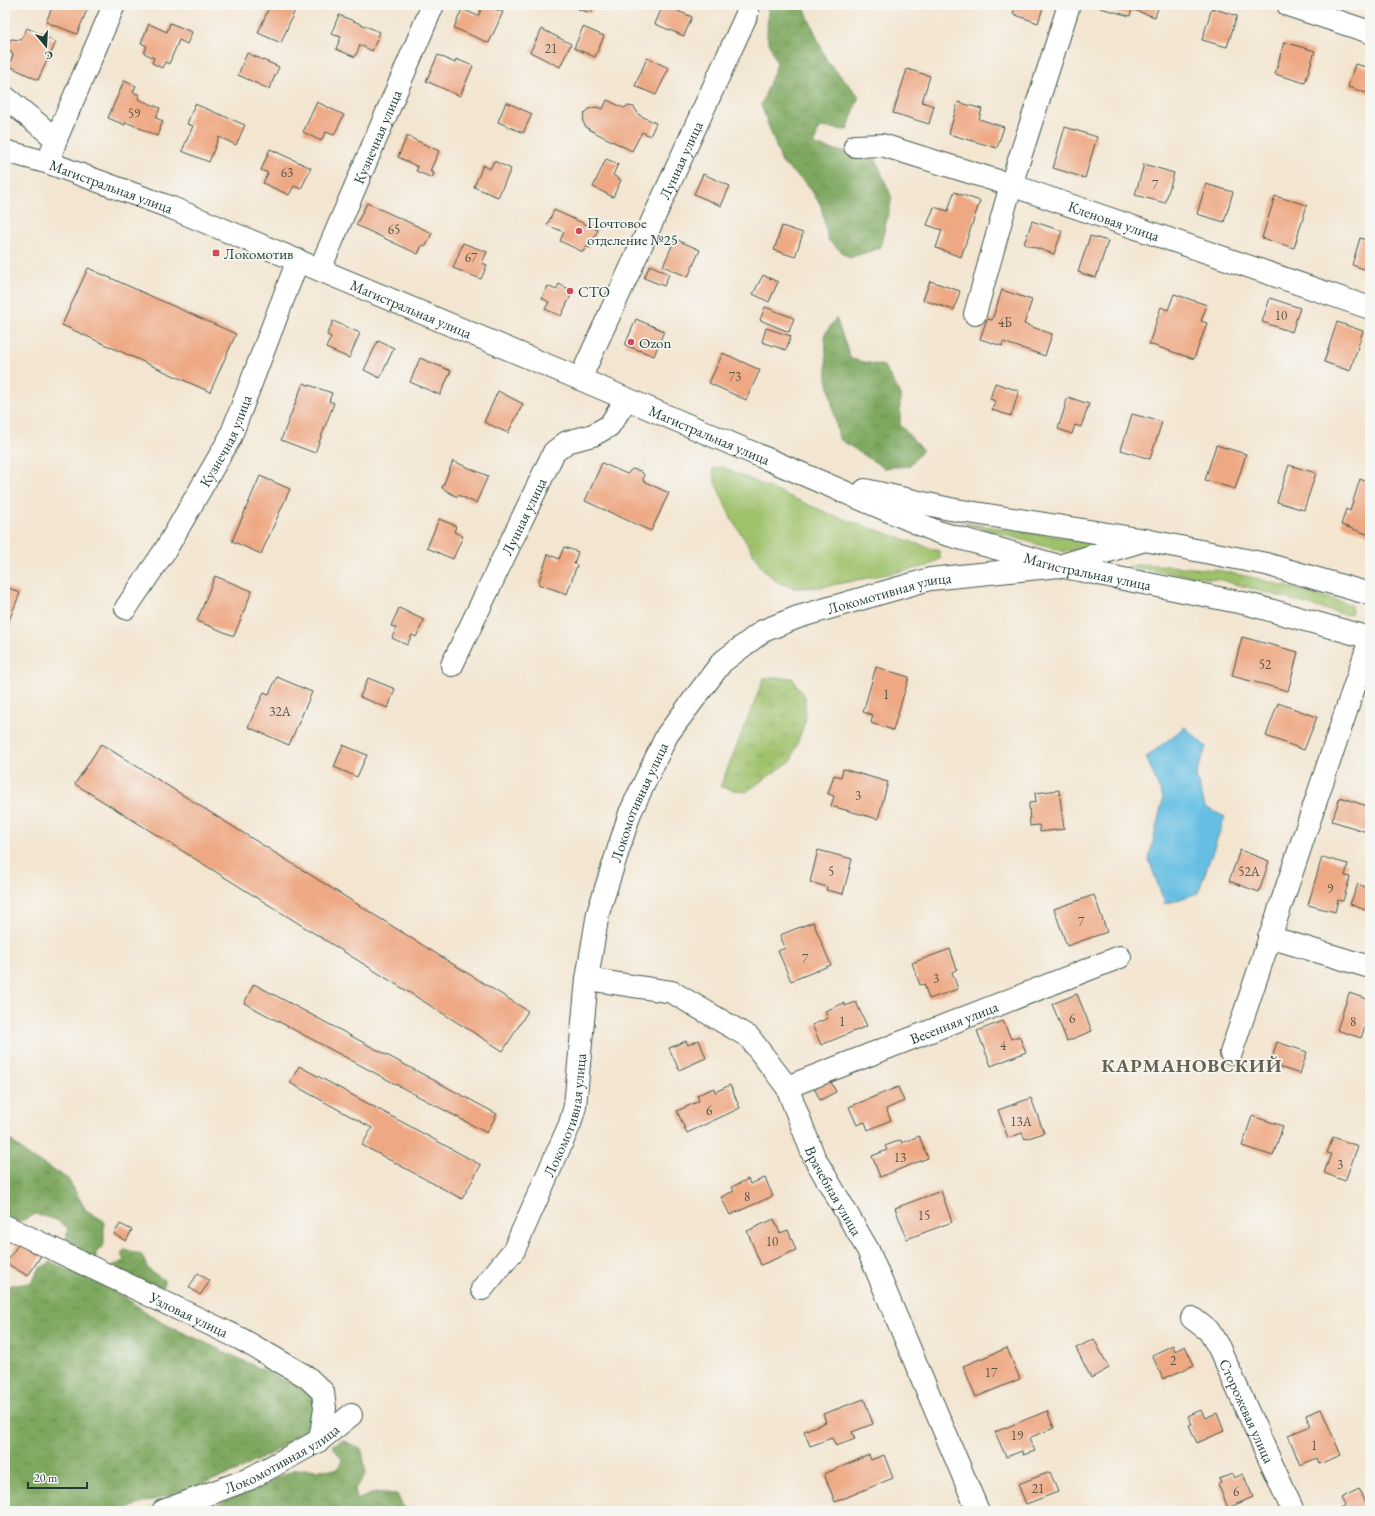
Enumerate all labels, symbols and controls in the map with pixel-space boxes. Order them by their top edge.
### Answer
north arrow [26,26,66,66]
house number: 21 [545,40,557,57]
text: С [43,48,55,63]
street label: Кузнечная улица [348,87,405,187]
house number: 59 [128,105,141,122]
street label: Лунная улица [654,118,706,202]
street label: Магистральная улица [47,155,176,217]
house number: 63 [281,164,293,181]
house number: 7 [1152,176,1159,193]
street label: Кленовая улица [1066,196,1162,245]
place label: Почтовое отделение №25 [587,213,678,249]
house number: 65 [388,221,400,238]
marker: Почтовое отделение №25 [574,226,584,236]
place label: Локомотив [224,244,293,263]
marker: Локомотив [211,248,221,258]
house number: 67 [465,249,478,266]
street label: Магистральная улица [348,274,475,342]
place label: СТО [578,282,610,301]
marker: СТО [565,286,575,296]
house number: 10 [1275,307,1287,324]
house number: 4Б [998,314,1012,331]
place label: Ozon [639,333,672,352]
marker: Ozon [626,337,636,347]
house number: 73 [729,368,741,385]
street label: Кузнечная улица [194,392,255,490]
street label: Магистральная улица [646,400,773,469]
street label: Лунная улица [497,474,550,558]
street label: Магистральная улица [1022,547,1153,594]
street label: Локомотивная улица [825,567,952,618]
house number: 52 [1259,656,1272,673]
house number: 1 [883,686,889,703]
house number: 32А [269,703,292,720]
street label: Локомотивная улица [606,739,672,864]
house number: 3 [855,787,861,804]
house number: 5 [828,863,834,880]
house number: 52А [1238,863,1261,880]
house number: 9 [1327,880,1334,897]
house number: 7 [1078,913,1085,930]
house number: 7 [802,950,809,967]
house number: 3 [933,970,939,987]
street label: Весенняя улица [907,996,1001,1048]
house number: 6 [1069,1010,1075,1027]
house number: 1 [839,1013,845,1030]
house number: 8 [1350,1013,1356,1030]
house number: 4 [1000,1037,1007,1054]
street label: Локомотивная улица [538,1052,589,1179]
district label: КАРМАНОВСКИЙ [1101,1053,1283,1078]
house number: 6 [706,1102,712,1119]
house number: 13А [1010,1113,1033,1130]
street label: Врачебная улица [801,1143,867,1239]
house number: 13 [894,1149,906,1166]
house number: 3 [1337,1156,1343,1173]
house number: 8 [744,1188,750,1205]
house number: 15 [918,1207,930,1224]
house number: 10 [766,1233,778,1250]
street label: Узловая улица [145,1287,232,1341]
house number: 2 [1170,1352,1177,1369]
street label: Сторожевая улица [1216,1356,1279,1466]
house number: 17 [985,1364,998,1381]
street label: Локомотивная улица [221,1419,343,1497]
house number: 19 [1011,1427,1024,1444]
house number: 1 [1311,1437,1317,1454]
scale bar [28,1464,87,1490]
text: 20 m [34,1470,58,1486]
house number: 21 [1032,1480,1044,1497]
house number: 6 [1233,1483,1239,1500]

